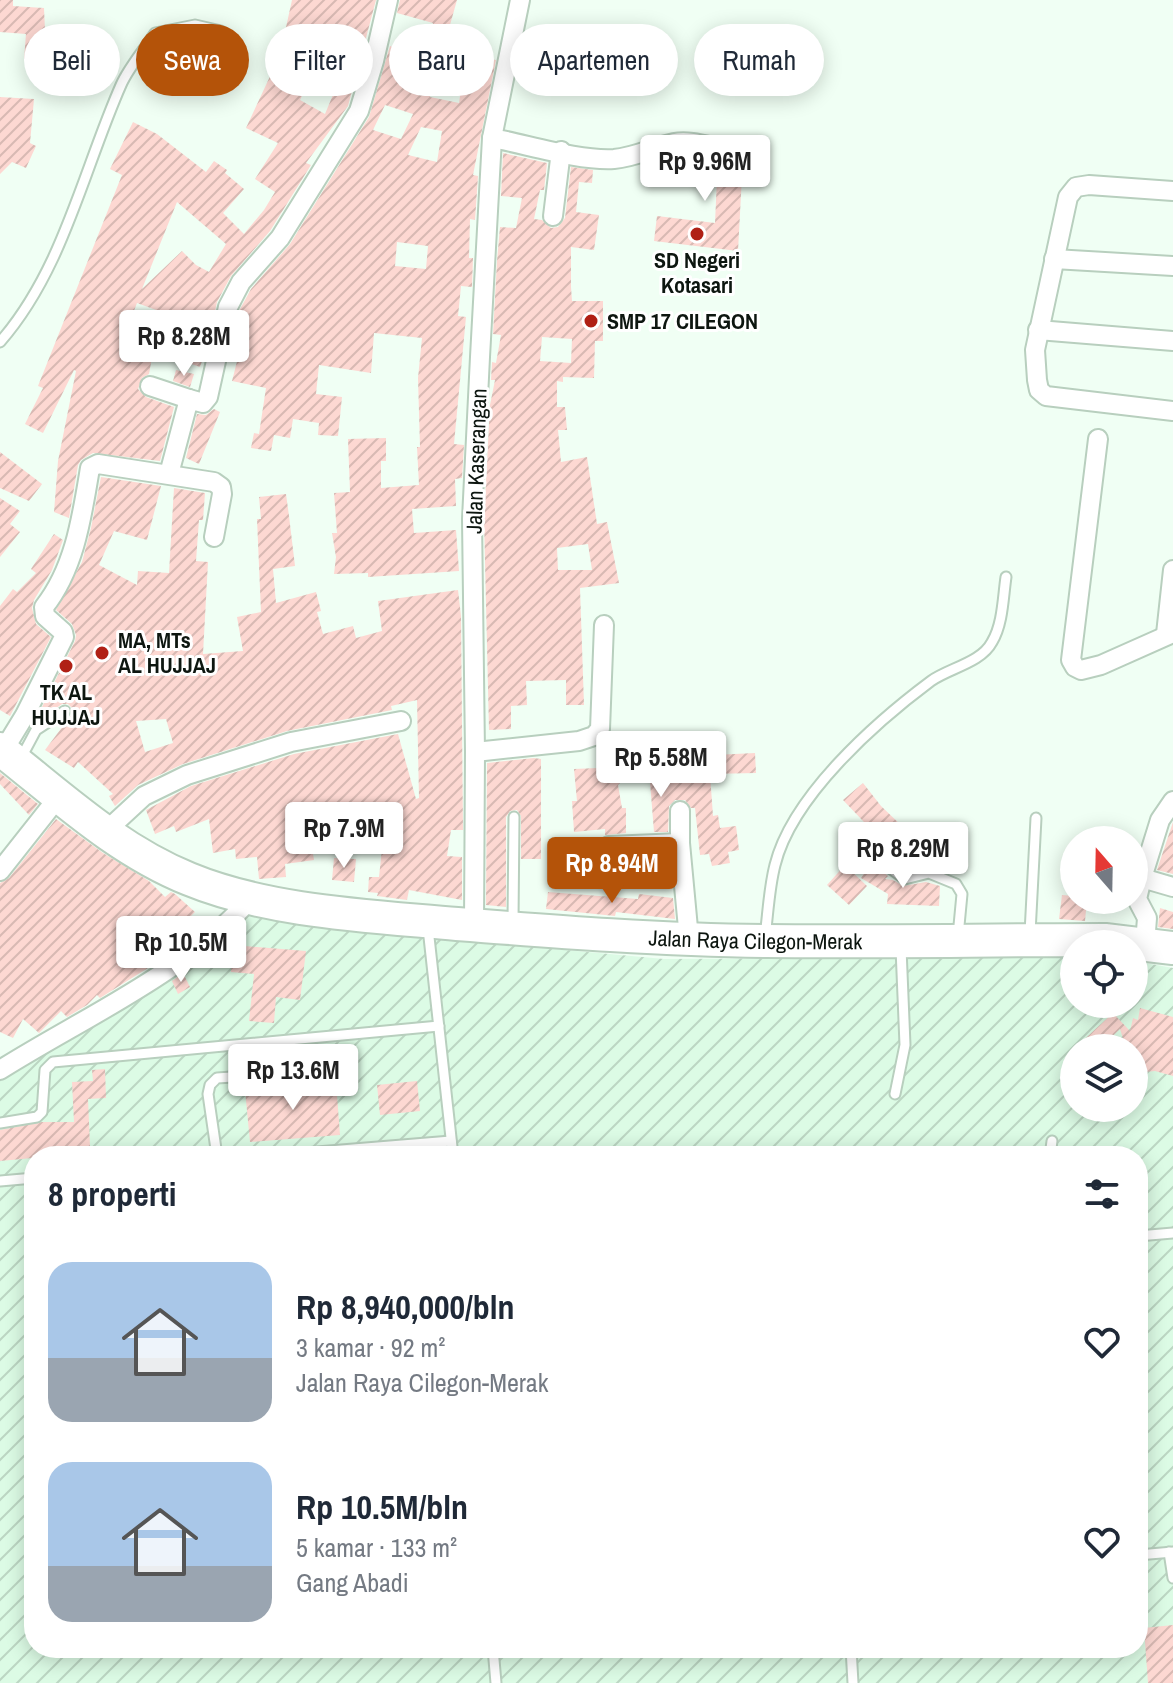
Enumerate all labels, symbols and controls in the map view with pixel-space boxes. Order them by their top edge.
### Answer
chip: Beli [24,24,120,96]
chip: Sewa [136,24,249,96]
chip: Filter [265,24,373,96]
chip: Baru [389,24,494,96]
chip: Apartemen [510,24,678,96]
chip: Rumah [694,24,824,96]
pin: Rp 9.96M [622,135,788,203]
text: Rp 9.96M [658,143,752,178]
marker: SD Negeri Kotasari [688,225,706,243]
place label: SD Negeri Kotasari [654,245,740,300]
place label: SMP 17 CILEGON [607,306,758,336]
pin: Rp 8.28M [101,310,267,378]
marker: SMP 17 CILEGON [582,312,600,330]
text: Rp 8.28M [137,318,231,353]
street label: Jalan Kaserangan [458,388,494,534]
place label: MA, MTs AL HUJJAJ [118,625,216,680]
marker: MA, MTs AL HUJJAJ [93,644,111,662]
marker: TK AL HUJJAJ [57,657,75,675]
place label: TK AL HUJJAJ [31,677,101,732]
pin: Rp 5.58M [578,731,744,799]
text: Rp 5.58M [614,739,708,774]
pin: Rp 7.9M [270,802,418,870]
text: Rp 7.9M [303,810,385,845]
pin: Rp 8.29M [820,822,986,890]
north arrow [1060,826,1148,914]
map controls [1060,826,1148,1122]
text: Rp 8.29M [856,830,950,865]
pin: Rp 8.94M [529,837,695,905]
text: Rp 8.94M [565,845,659,880]
pin: Rp 10.5M [98,916,264,984]
street label: Jalan Raya Cilegon-Merak [648,922,863,956]
text: Rp 10.5M [134,924,228,959]
button: locate [1060,930,1148,1018]
button: layers [1060,1034,1148,1122]
pin: Rp 13.6M [210,1044,376,1112]
text: Rp 13.6M [246,1052,340,1087]
text: 8 properti [48,1171,177,1217]
icon: filters [1080,1172,1124,1216]
text: Rp 8,940,000/bln [296,1284,515,1330]
icon: home [112,1294,208,1390]
icon: heart [1080,1320,1124,1364]
text: 3 kamar · 92 m² [296,1330,445,1365]
text: Jalan Raya Cilegon-Merak [296,1365,548,1400]
text: Rp 10.5M/bln [296,1484,468,1530]
icon: home [112,1494,208,1590]
icon: heart [1080,1520,1124,1564]
text: 5 kamar · 133 m² [296,1530,457,1565]
text: Gang Abadi [296,1565,409,1600]

